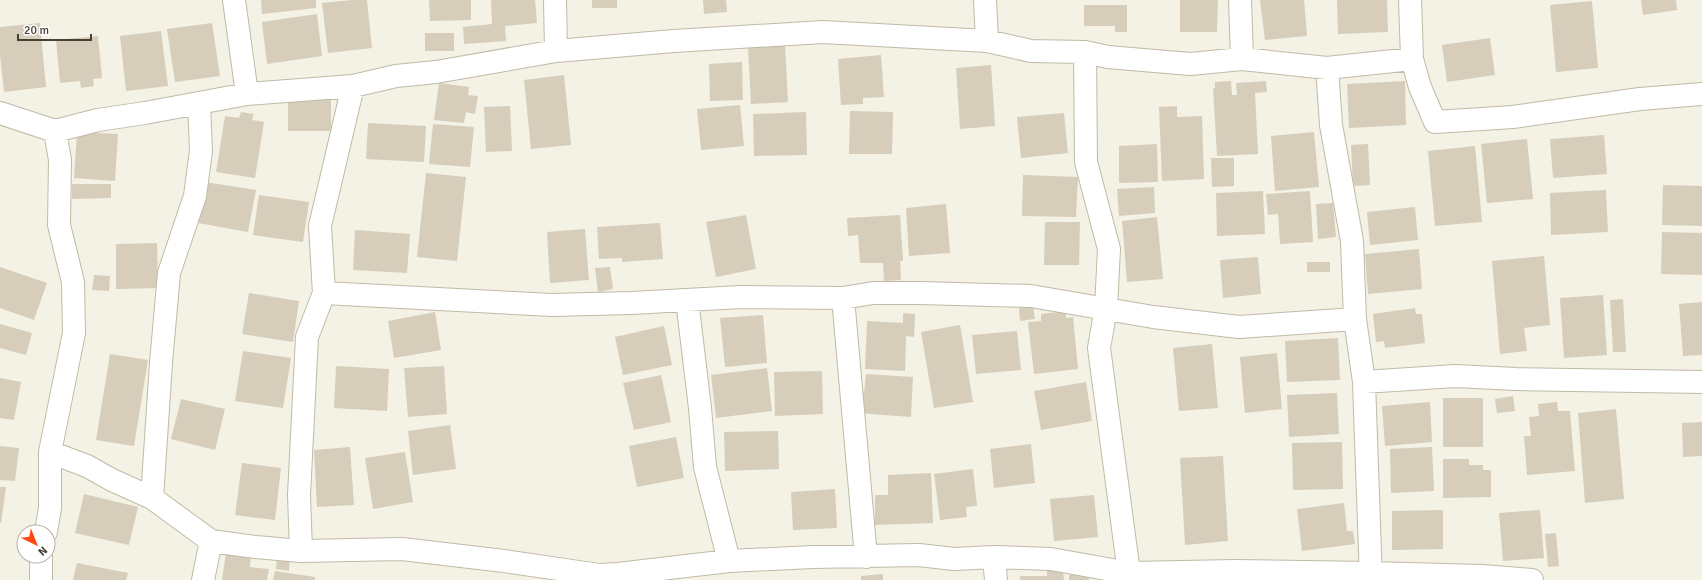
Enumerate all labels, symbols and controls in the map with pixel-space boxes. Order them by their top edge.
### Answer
scale bar [18,16,91,42]
text: 20 m [24,23,49,38]
north arrow [16,524,56,564]
text: N [35,544,50,558]

